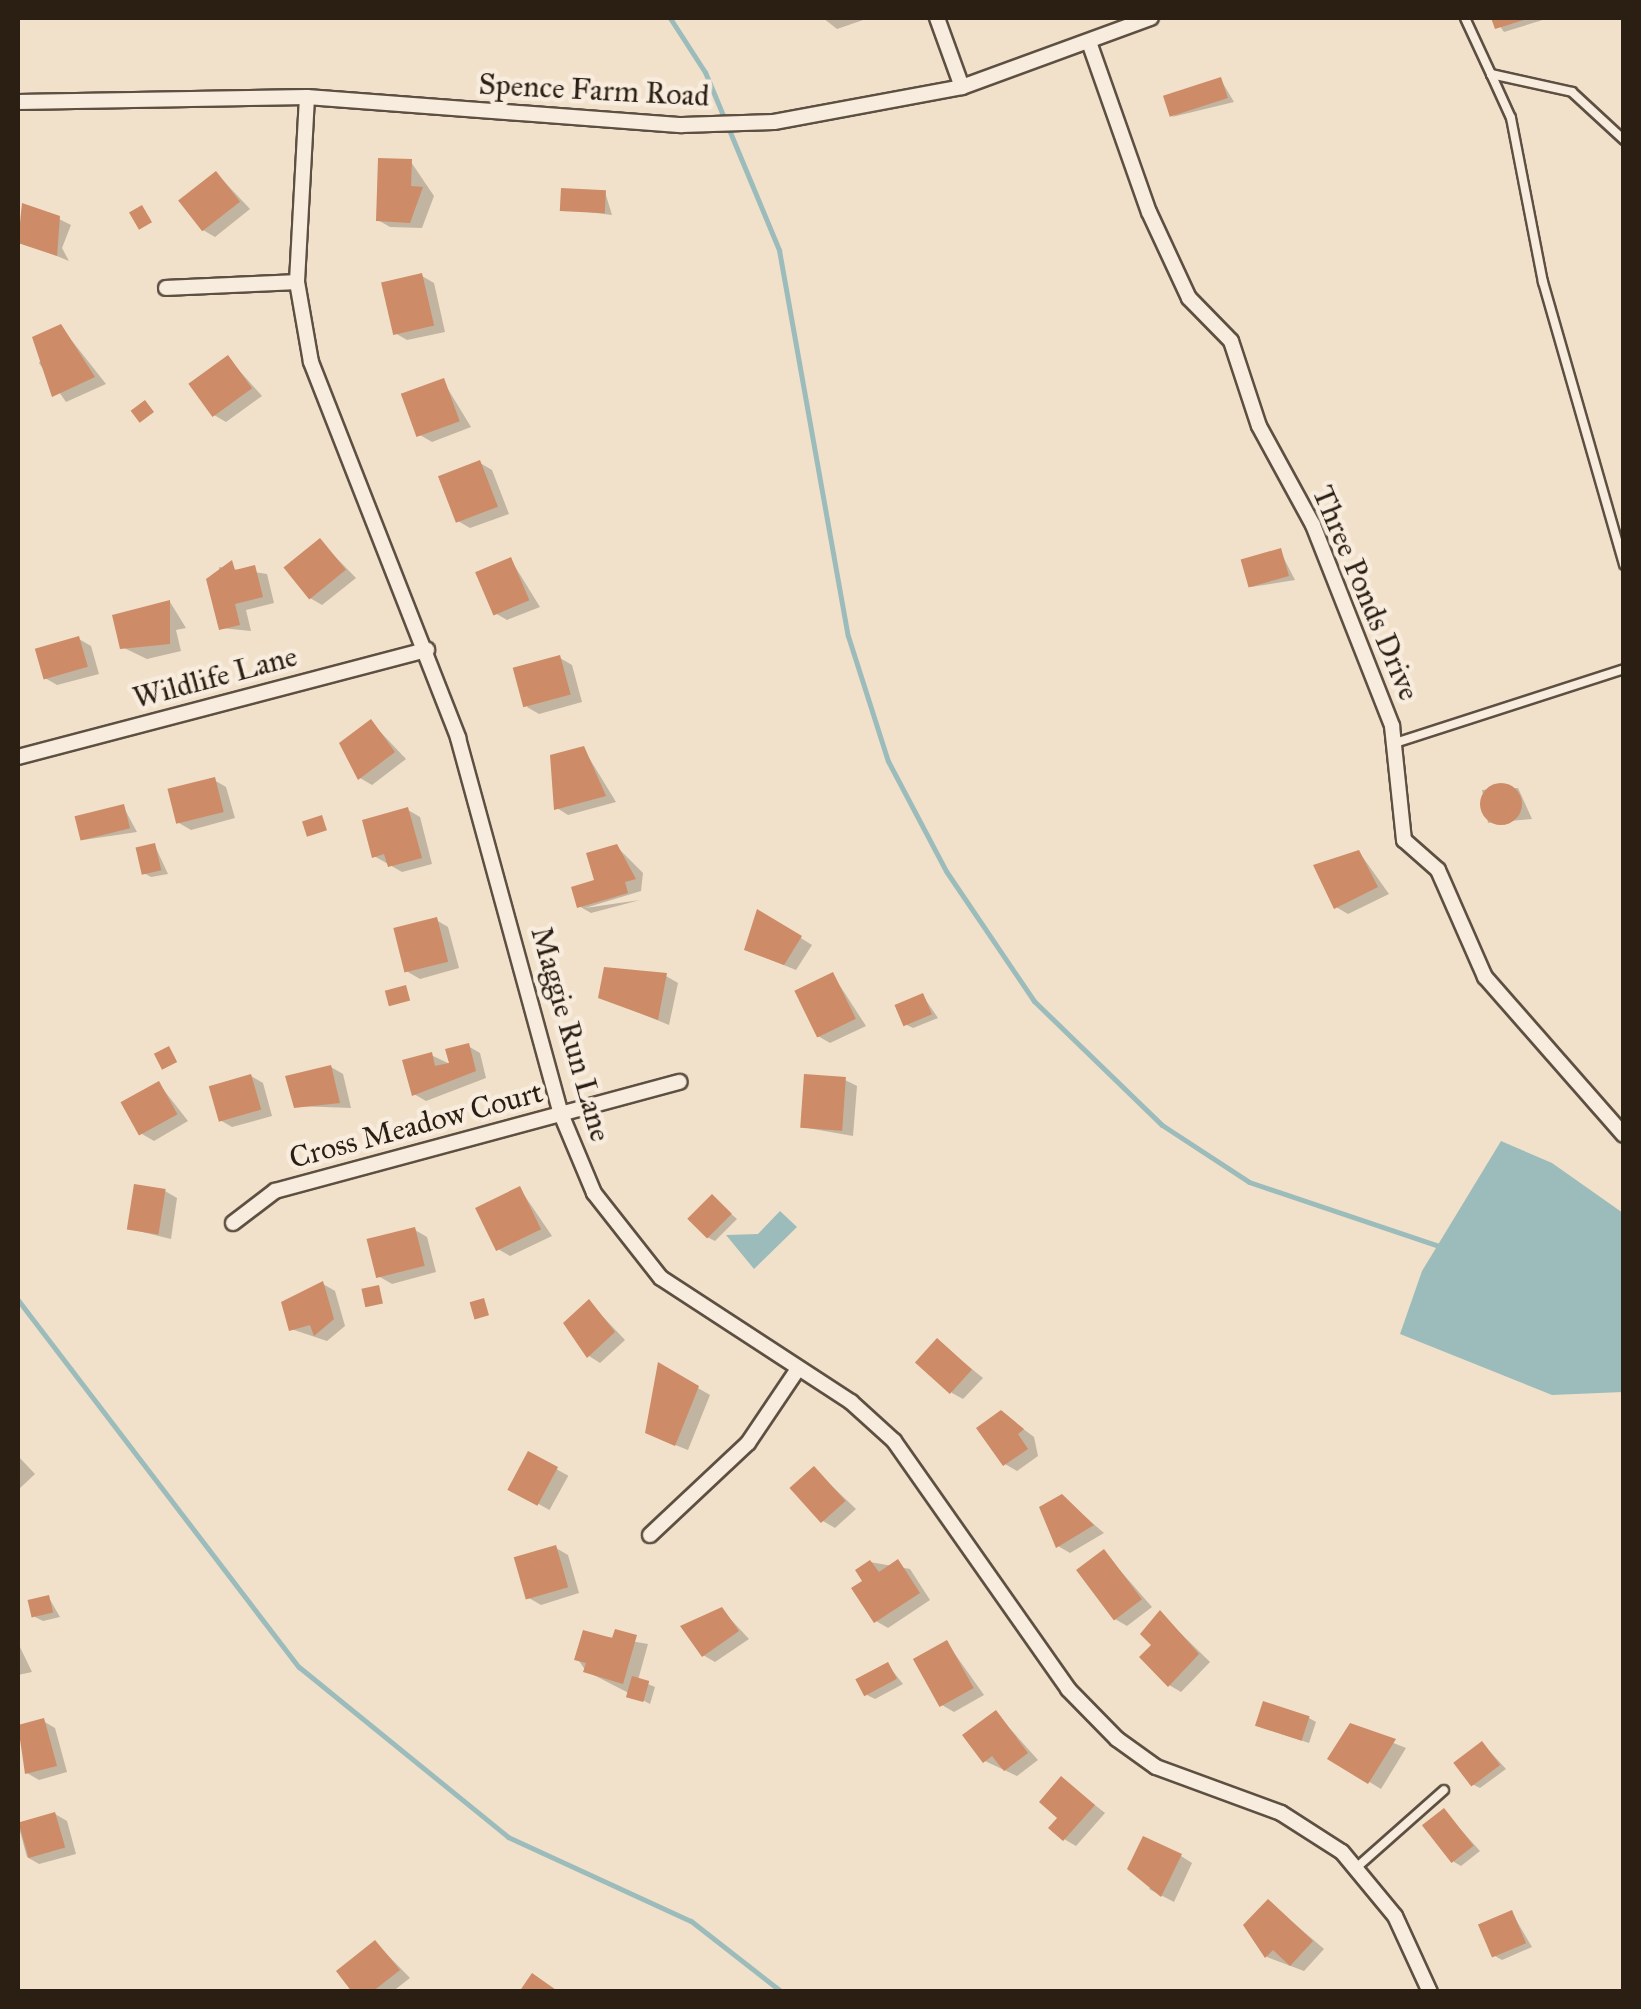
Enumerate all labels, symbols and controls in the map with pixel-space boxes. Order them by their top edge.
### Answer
street label: Spence Farm Road [478,66,710,114]
street label: Three Ponds Drive [1305,480,1427,706]
street label: Wildlife Lane [129,638,301,716]
street label: Maggie Run Lane [523,922,619,1146]
street label: Cross Meadow Court [285,1074,547,1176]

